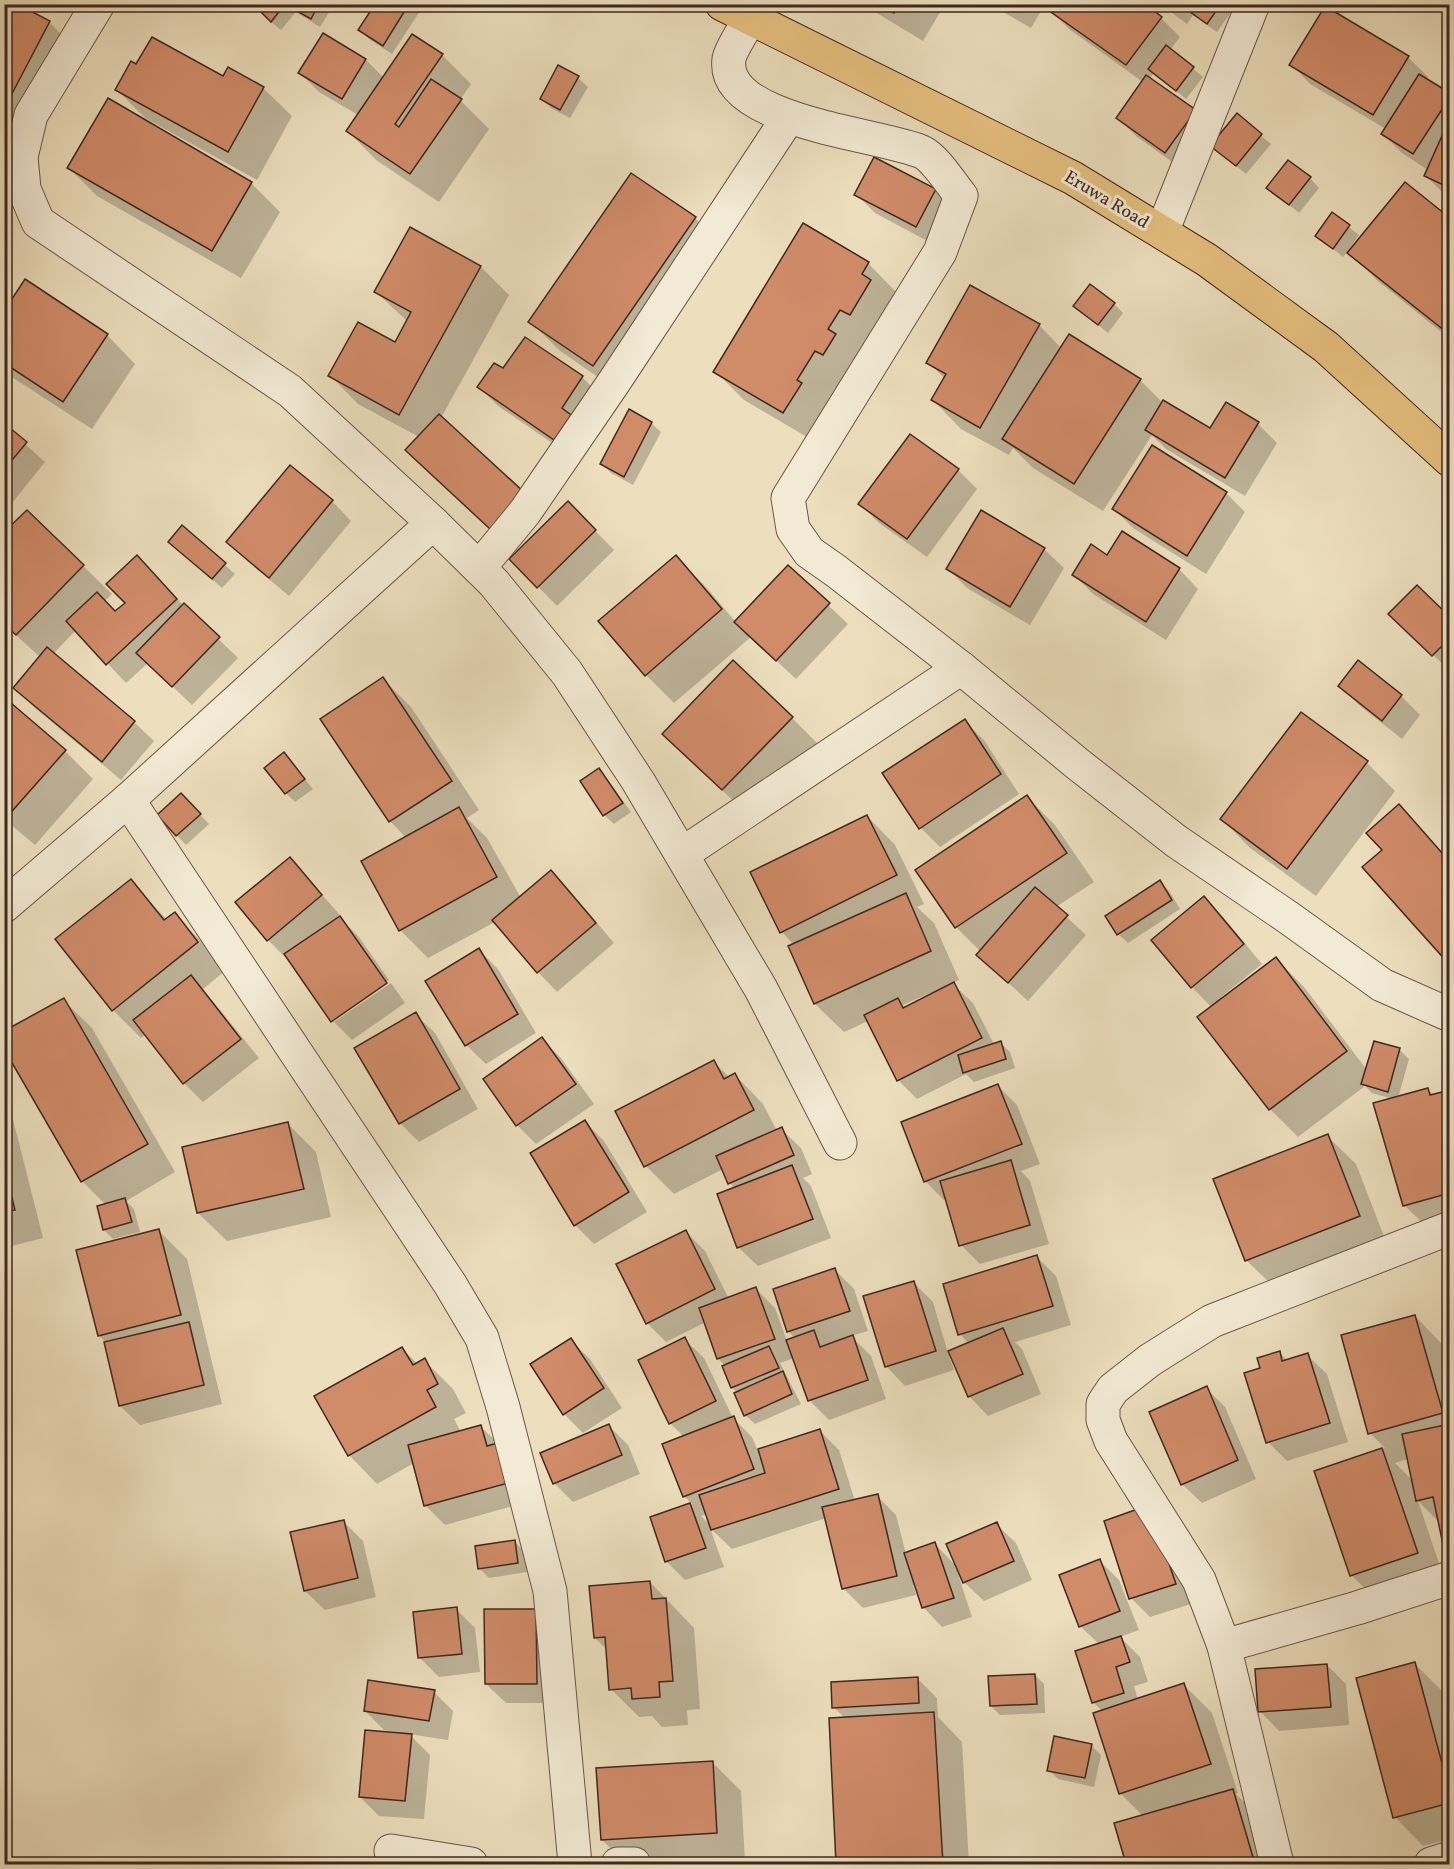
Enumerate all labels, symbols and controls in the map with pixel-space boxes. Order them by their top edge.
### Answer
street label: Eruwa Road [1059,165,1153,235]

